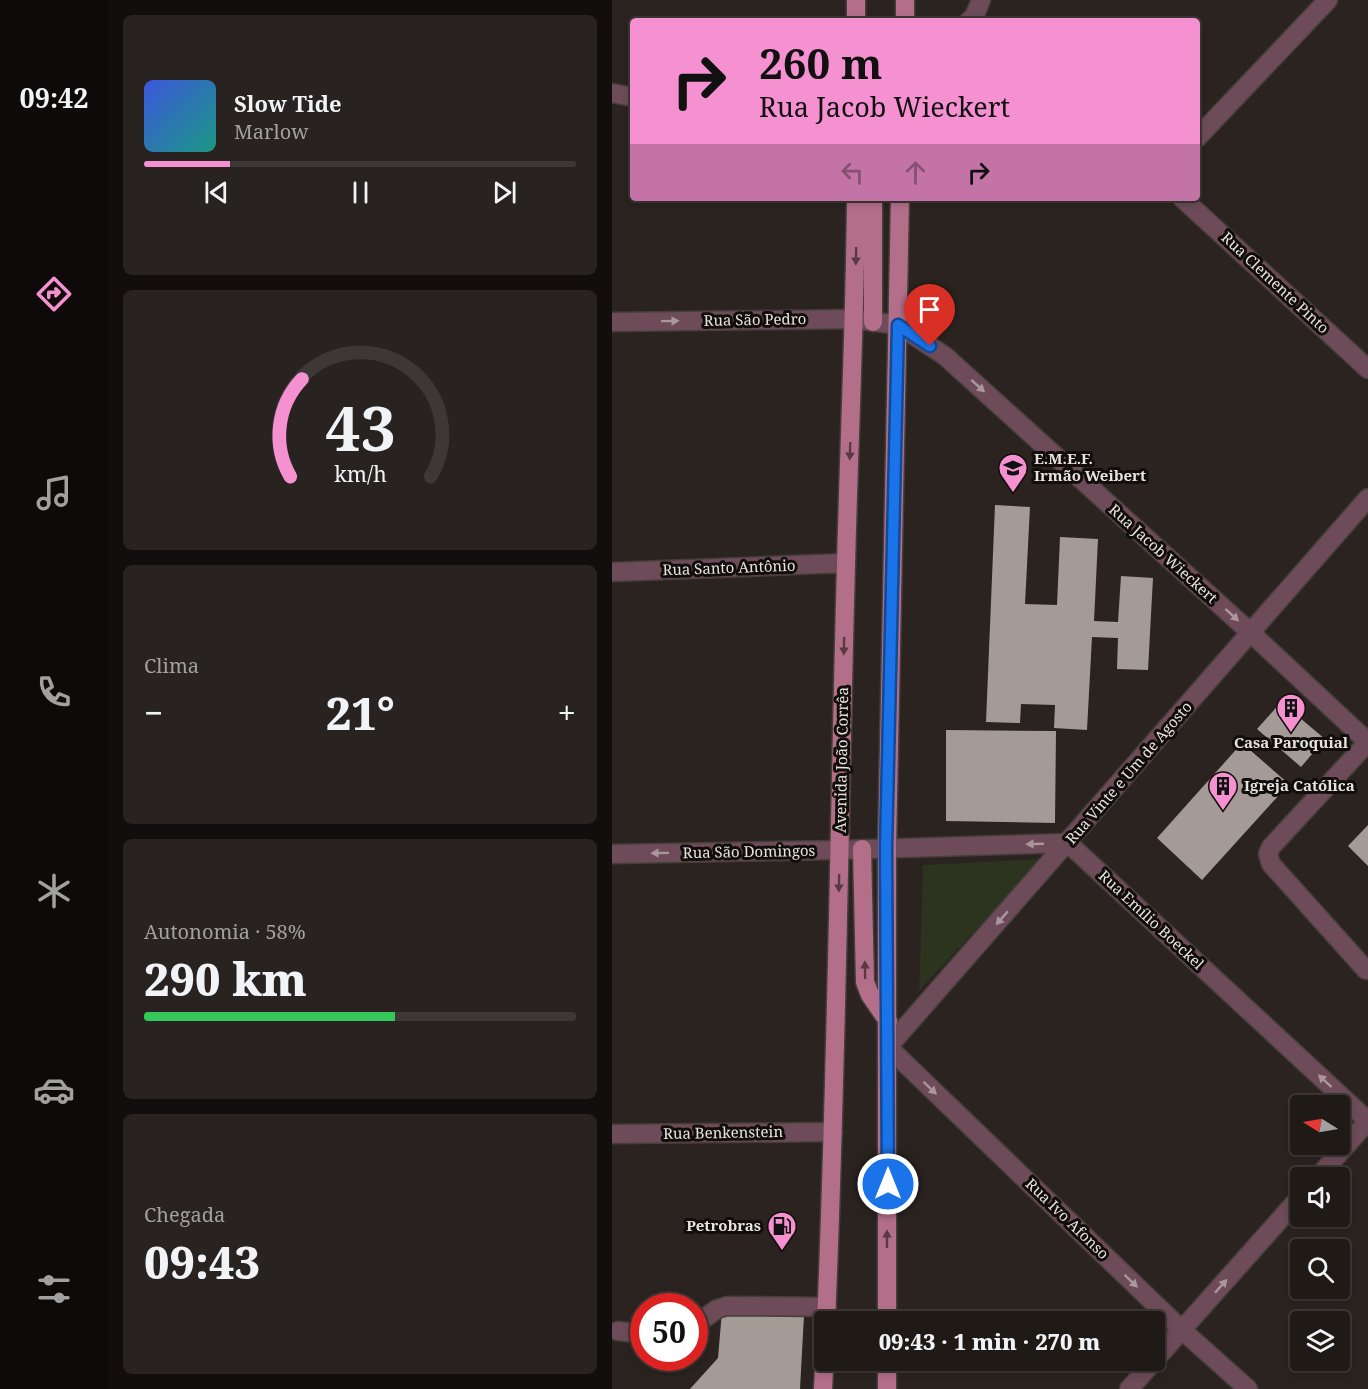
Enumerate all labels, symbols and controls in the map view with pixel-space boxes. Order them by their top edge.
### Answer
text: 260 m [759,34,883,91]
icon: right [660,42,738,120]
text: 09:42 [19,79,89,116]
text: Slow Tide [234,88,342,118]
text: Rua Jacob Wieckert [759,88,1010,125]
text: Marlow [234,118,308,145]
icon: left [836,156,869,189]
icon: ahead [899,156,932,189]
icon: right [962,156,995,189]
icon: previous [200,176,233,209]
icon: pause [344,176,377,209]
icon: next [488,176,521,209]
street label: Rua Clemente Pinto [1218,227,1334,337]
one-way arrow [851,247,860,266]
icon: directions [33,273,75,315]
pin [904,284,955,346]
icon: arrive [913,293,946,326]
street label: Rua São Pedro [703,308,807,330]
one-way arrow [661,316,680,326]
one-way arrow [970,379,985,392]
text: 43 [325,384,395,469]
one-way arrow [845,442,855,461]
place label: E.M.E.F. Irmão Weibert [1034,448,1146,485]
school or university icon: E.M.E.F. Irmão Weibert [997,452,1029,494]
text: km/h [334,459,387,488]
icon: music [33,472,75,514]
street label: Rua Jacob Wieckert [1105,499,1222,607]
street label: Rua Santo Antônio [662,555,796,579]
one-way arrow [1224,608,1238,622]
one-way arrow [839,637,849,656]
text: Clima [144,652,199,679]
icon: phone [33,671,75,713]
text: 21° [326,682,395,743]
street label: Avenida João Corrêa [830,687,852,833]
text: − [144,690,163,735]
text: + [558,690,576,735]
building icon: Casa Paroquial [1275,692,1307,734]
street label: Rua Vinte e Um de Agosto [1061,697,1196,848]
place label: Casa Paroquial [1234,732,1349,752]
building icon: Igreja Católica [1207,770,1239,812]
place label: Igreja Católica [1244,775,1355,795]
one-way arrow [1025,839,1044,849]
street label: Rua São Domingos [683,840,816,862]
one-way arrow [651,848,670,858]
street label: Rua Emílio Boeckel [1095,865,1209,974]
icon: climate [33,870,75,912]
one-way arrow [834,874,844,893]
one-way arrow [996,910,1009,925]
text: Autonomia · 58% [144,918,306,945]
text: 290 km [144,948,307,1009]
one-way arrow [860,960,869,979]
icon: car [33,1069,75,1111]
one-way arrow [1318,1075,1332,1089]
one-way arrow [922,1081,937,1094]
north arrow [1290,1095,1350,1155]
map controls [1290,1095,1350,1371]
street label: Rua Benkenstein [663,1121,783,1143]
position arrow [856,1152,920,1216]
button: sound [1290,1167,1350,1227]
street label: Rua Ivo Afonso [1022,1173,1114,1263]
text: Chegada [144,1201,225,1228]
fuel station icon: Petrobras [766,1210,798,1252]
place label: Petrobras [686,1215,761,1235]
one-way arrow [882,1229,892,1248]
text: 09:43 [144,1231,260,1292]
button: search [1290,1239,1350,1299]
icon: filters [33,1268,75,1310]
one-way arrow [1124,1274,1139,1288]
one-way arrow [1214,1279,1227,1294]
speed limit sign: 50 [630,1293,708,1371]
button: layers [1290,1311,1350,1371]
text: 09:43 · 1 min · 270 m [879,1326,1100,1356]

